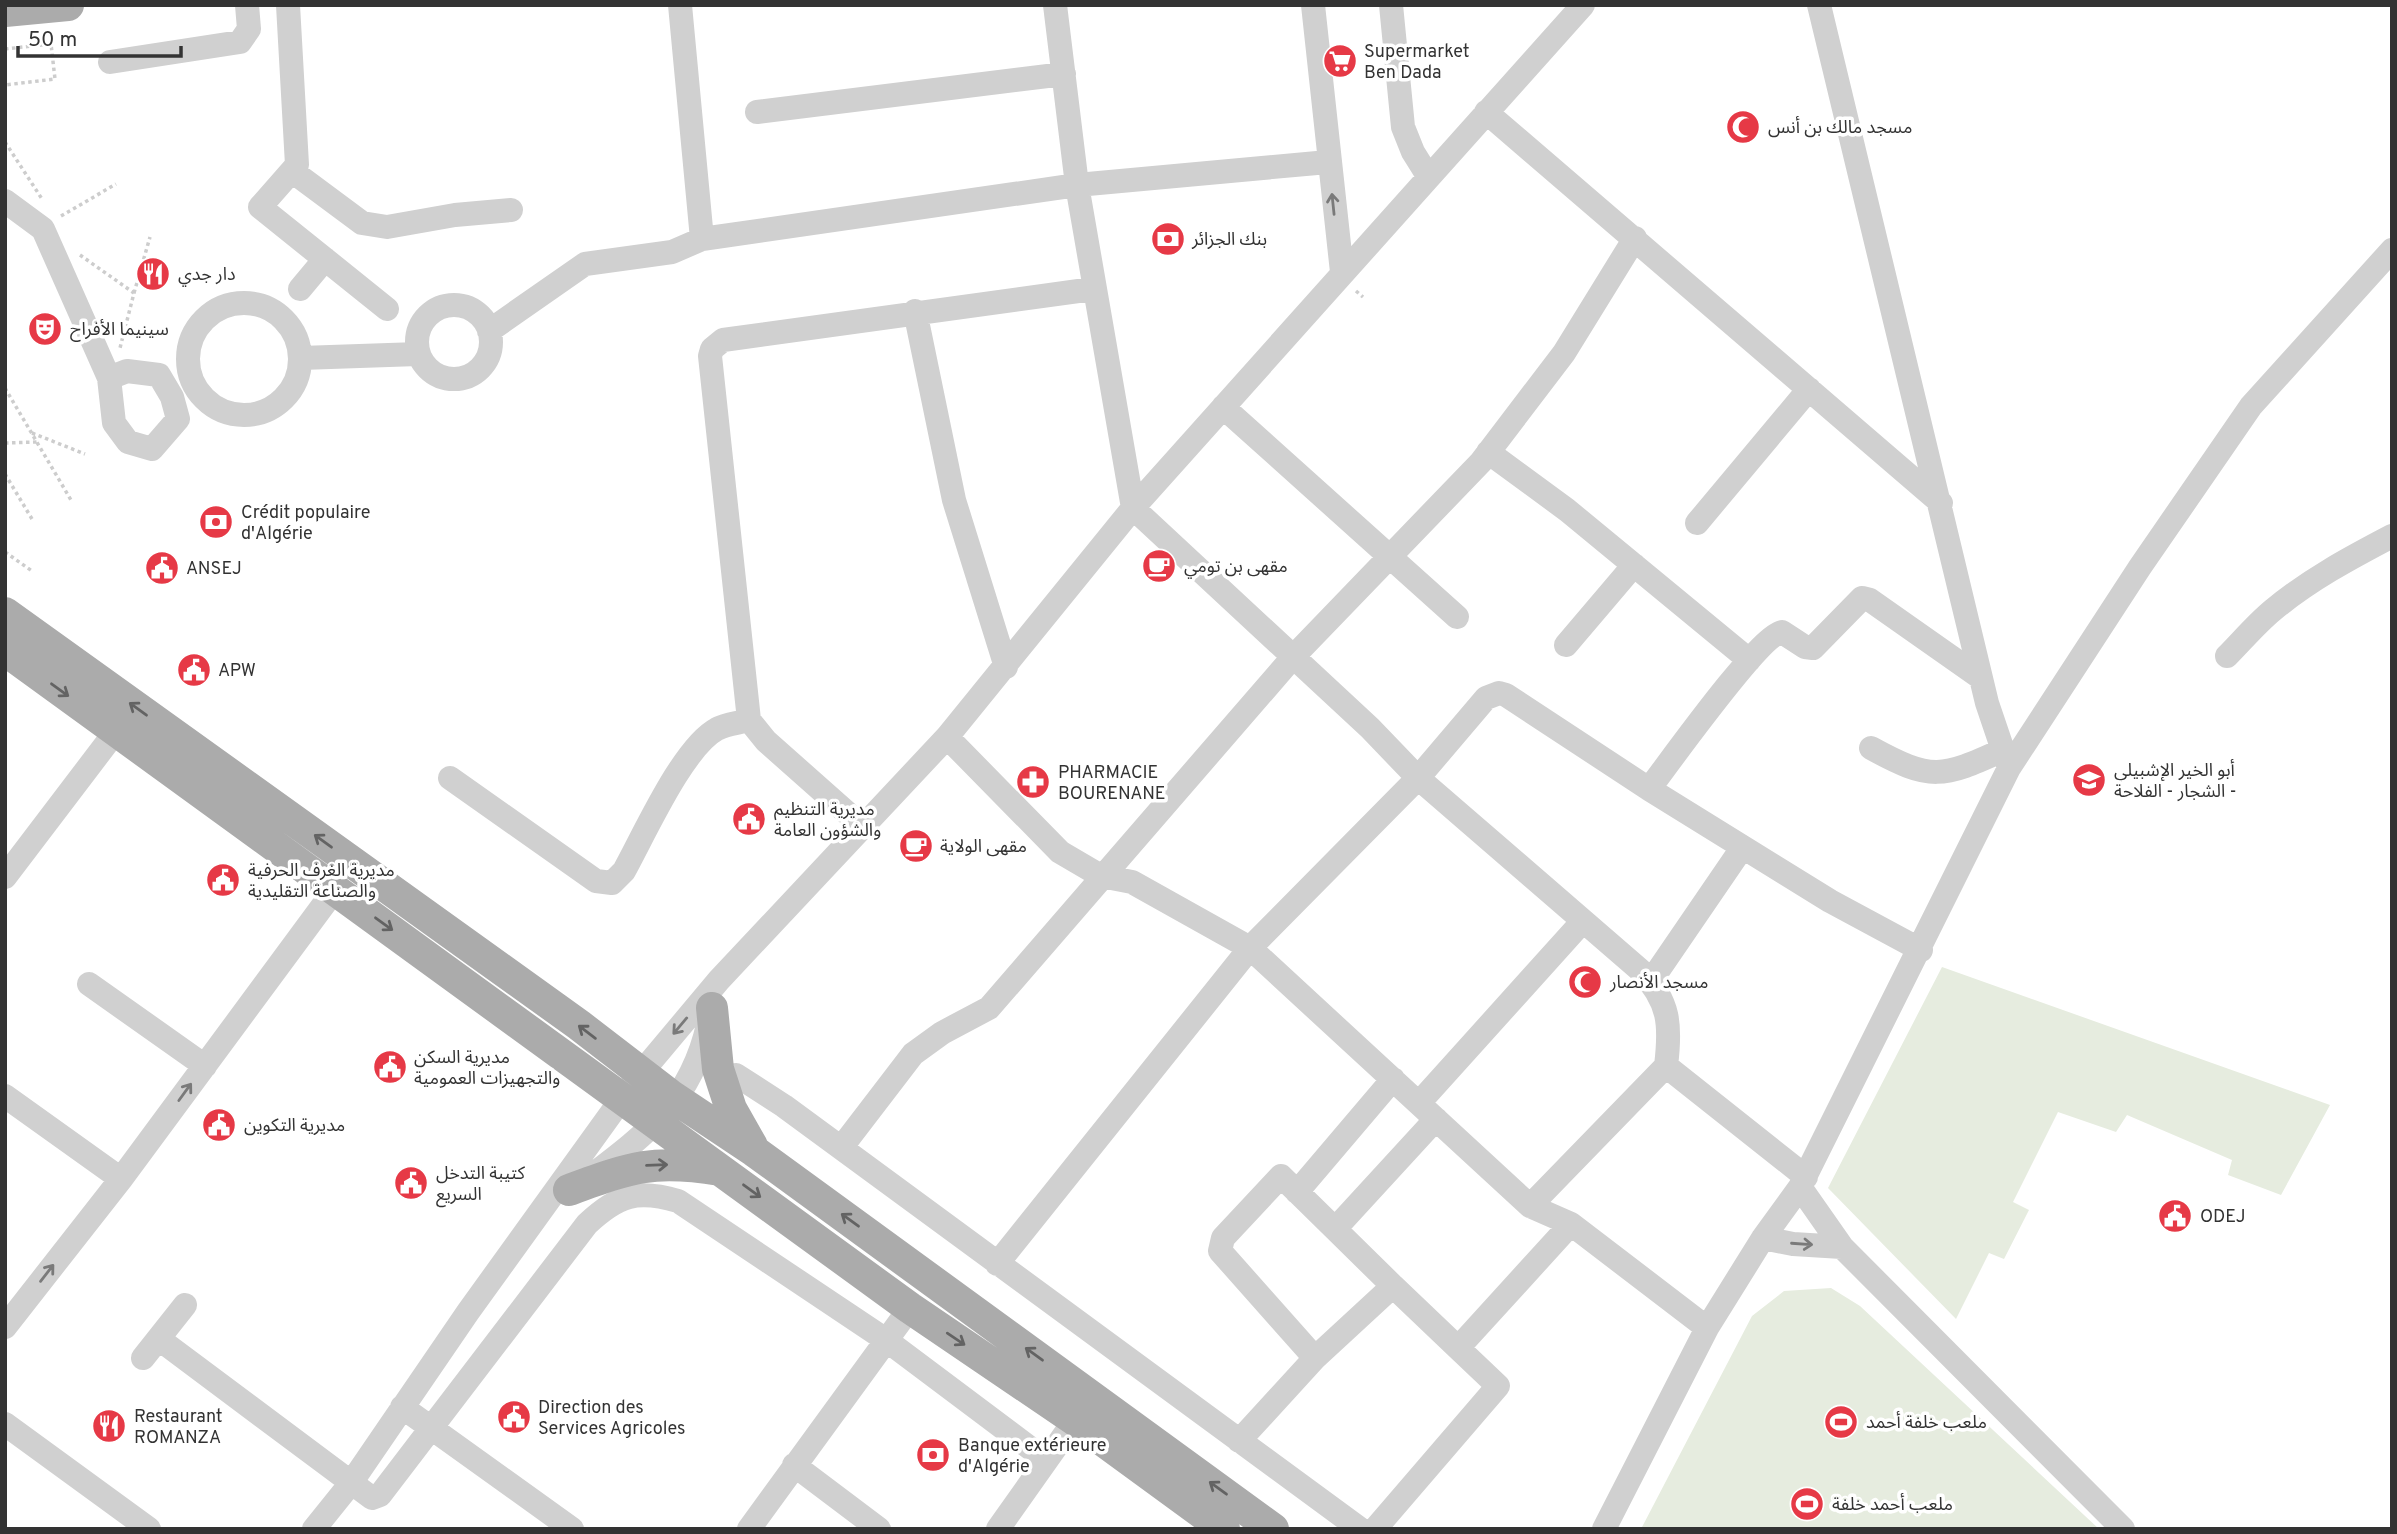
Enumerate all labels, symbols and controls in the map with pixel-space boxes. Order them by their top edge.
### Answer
scale bar [18,14,180,58]
text: 50 m [28,27,77,54]
place label: Supermarket Ben Dada [1364,41,1470,85]
supermarket icon: Supermarket Ben Dada [1321,42,1359,80]
mosque icon: مسجد مالك بن أنس [1724,108,1762,146]
place label: مسجد مالك بن أنس [1768,116,1912,140]
one-way arrow [1326,194,1339,216]
bank icon: بنك الجزائر [1149,220,1187,258]
place label: بنك الجزائر [1191,229,1267,252]
restaurant icon: دار جدي [134,255,172,293]
place label: دار جدي [178,264,236,287]
theatre icon: سينيما الأفراح [26,310,64,348]
place label: سينيما الأفراح [70,319,169,342]
place label: Crédit populaire d'Algérie [241,502,370,546]
bank icon: Crédit populaire d'Algérie [197,503,235,541]
cafe icon: مقهى بن تومي [1140,547,1178,585]
public building icon: ANSEJ [143,549,181,587]
place label: مقهى بن تومي [1184,556,1288,579]
place label: ANSEJ [186,558,242,581]
public building icon: APW [175,651,213,689]
place label: APW [218,660,256,683]
one-way arrow [51,683,69,698]
one-way arrow [129,701,148,716]
place label: أبو الخير الإشبيلي الشجار - الفلاحة - [2114,759,2237,804]
school or university icon: أبو الخير الإشبيلي الشجار - الفلاحة - [2070,761,2108,799]
place label: PHARMACIE BOURENANE [1058,762,1166,806]
pharmacy icon: PHARMACIE BOURENANE [1014,763,1052,801]
place label: مديرية التنظيم والشؤون العامة [774,799,881,843]
public building icon: مديرية التنظيم والشؤون العامة [730,800,768,838]
cafe icon: مقهى الولاية [897,827,935,865]
one-way arrow [314,834,333,848]
place label: مقهى الولاية [940,836,1027,859]
place label: مديرية الغرف الحرفية والصناعة التقليدية [248,860,395,904]
public building icon: مديرية الغرف الحرفية والصناعة التقليدية [204,861,242,899]
one-way arrow [374,916,393,931]
mosque icon: مسجد الأنصار [1566,963,1604,1001]
place label: مسجد الأنصار [1609,972,1709,995]
one-way arrow [673,1017,688,1035]
one-way arrow [578,1024,597,1039]
place label: مديرية السكن والتجهيزات العمومية [414,1047,560,1091]
public building icon: مديرية السكن والتجهيزات العمومية [371,1048,409,1086]
one-way arrow [178,1083,193,1102]
public building icon: مديرية التكوين [200,1106,238,1144]
place label: مديرية التكوين [244,1115,345,1138]
one-way arrow [646,1158,669,1171]
place label: كتيبة التدخل السريع [436,1163,526,1208]
public building icon: كتيبة التدخل السريع [392,1164,430,1202]
one-way arrow [742,1183,761,1198]
public building icon: ODEJ [2156,1197,2194,1235]
place label: ODEJ [2200,1206,2246,1229]
one-way arrow [841,1213,860,1227]
one-way arrow [1791,1238,1814,1251]
one-way arrow [40,1264,55,1283]
one-way arrow [946,1332,965,1346]
one-way arrow [1025,1346,1044,1361]
place label: Direction des Services Agricoles [538,1397,686,1441]
public building icon: Direction des Services Agricoles [495,1398,533,1436]
sports icon: ملعب خلفة أحمد [1822,1403,1860,1441]
place label: Restaurant ROMANZA [134,1406,223,1450]
restaurant icon: Restaurant ROMANZA [90,1407,128,1445]
place label: ملعب خلفة أحمد [1866,1411,1987,1435]
place label: Banque extérieure d'Algérie [958,1435,1106,1479]
bank icon: Banque extérieure d'Algérie [914,1436,952,1474]
one-way arrow [1209,1481,1228,1496]
sports icon: ملعب أحمد خلفة [1788,1485,1826,1523]
place label: ملعب أحمد خلفة [1832,1493,1953,1517]

